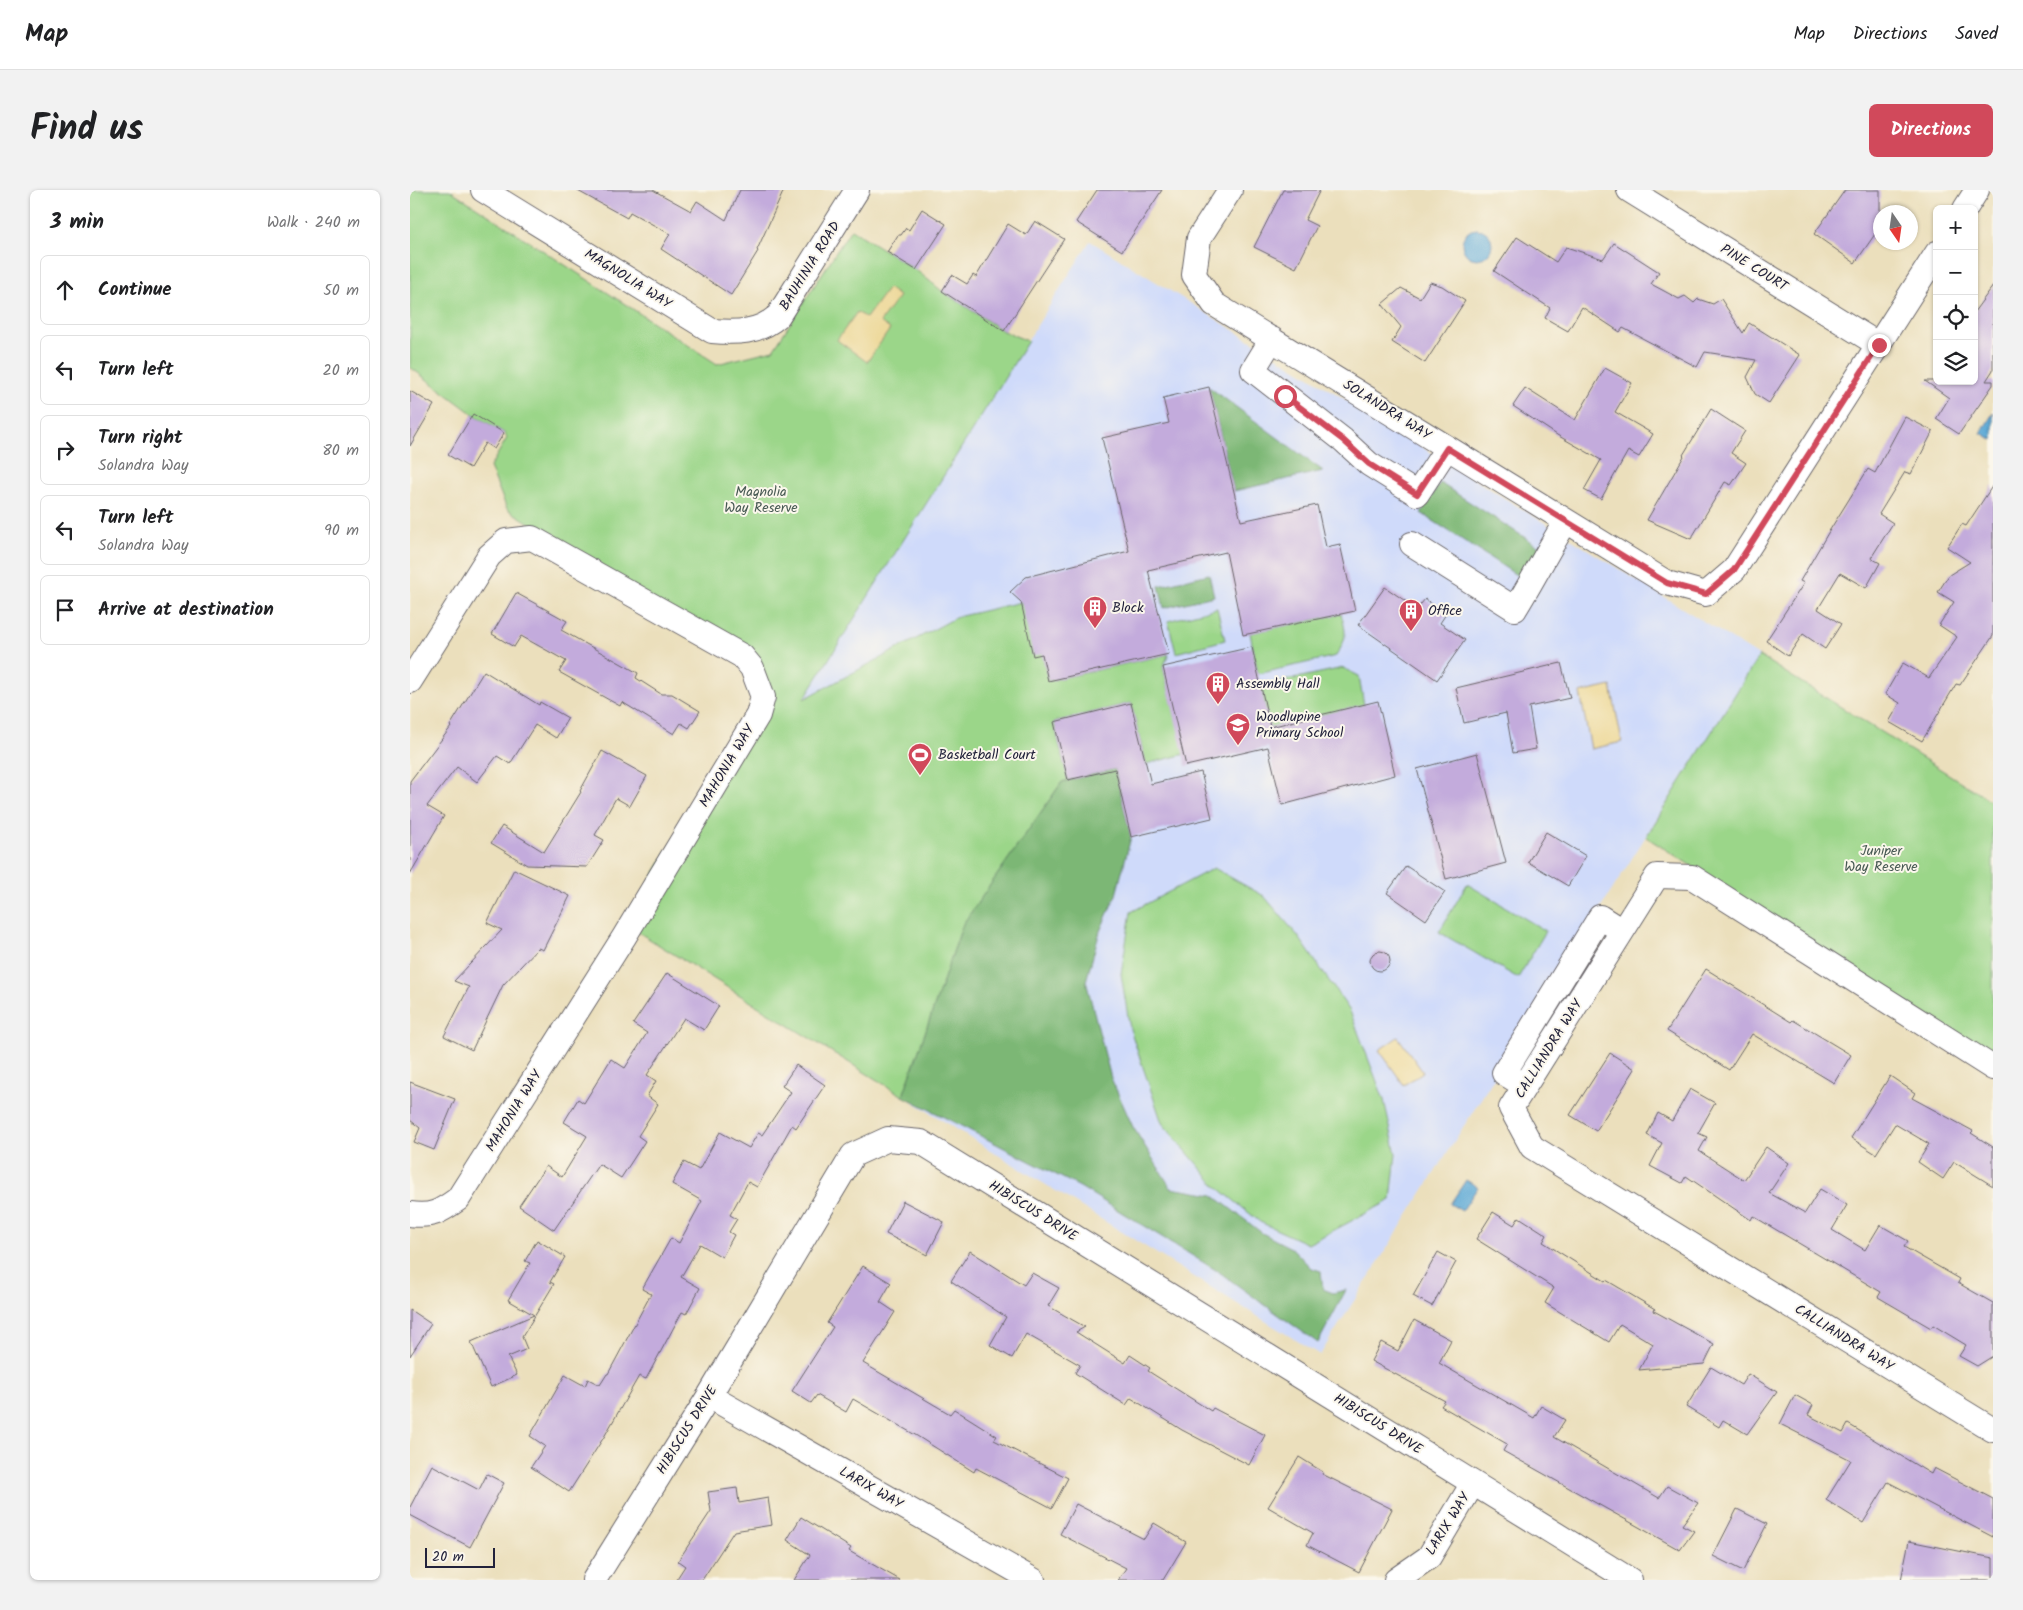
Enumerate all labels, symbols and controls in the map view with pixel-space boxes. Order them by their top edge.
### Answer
text: Map [25,15,68,54]
text: Map [1793,20,1825,49]
text: Directions [1853,20,1927,49]
text: Saved [1955,20,1998,49]
text: Find us [30,102,143,158]
button: Directions [1869,104,1993,157]
north arrow [1873,205,1918,250]
map controls [1933,205,1978,385]
button: + [1933,205,1978,250]
text: 3 min [50,206,104,239]
text: Walk · 240 m [267,210,360,235]
street label: BAUHINIA ROAD [774,217,846,315]
street label: PINE COURT [1716,238,1793,298]
street label: MAGNOLIA WAY [580,243,677,315]
button: − [1933,250,1978,295]
text: Continue [98,275,171,305]
icon: ahead [51,276,79,304]
text: 50 m [323,278,359,303]
button: locate [1933,295,1978,340]
route end [1868,334,1891,357]
button: layers [1933,340,1978,385]
text: Turn left [98,355,173,385]
icon: left [51,356,79,384]
text: 20 m [323,358,359,383]
street label: SOLANDRA WAY [1339,374,1436,446]
route start [1274,385,1297,408]
text: Turn right [98,423,183,453]
icon: right [51,436,79,464]
text: 80 m [322,438,359,463]
text: Solandra Way [98,453,188,478]
park label: Magnolia Way Reserve [724,481,798,519]
text: Turn left [98,503,173,533]
icon: left [51,516,79,544]
text: 90 m [324,518,359,543]
text: Solandra Way [98,533,188,558]
text: Arrive at destination [98,595,274,625]
building icon: Block [1082,595,1108,629]
icon: arrive [51,596,79,624]
place label: Block [1112,597,1144,619]
building icon: Office [1398,598,1424,632]
place label: Office [1428,600,1462,622]
building icon: Assembly Hall [1205,671,1231,705]
place label: Assembly Hall [1236,673,1320,695]
place label: Woodlupine Primary School [1256,706,1344,744]
school or university icon: Woodlupine Primary School [1225,712,1251,746]
street label: MAHONIA WAY [694,720,761,812]
sports icon: Basketball Court [907,742,933,776]
place label: Basketball Court [938,744,1036,766]
park label: Juniper Way Reserve [1844,840,1918,878]
street label: CALLIANDRA WAY [1510,994,1589,1103]
street label: MAHONIA WAY [480,1065,548,1156]
street label: HIBISCUS DRIVE [984,1175,1083,1248]
street label: CALLIANDRA WAY [1790,1299,1899,1378]
street label: HIBISCUS DRIVE [651,1380,724,1479]
street label: HIBISCUS DRIVE [1329,1388,1428,1461]
street label: LARIX WAY [835,1461,908,1516]
street label: LARIX WAY [1420,1487,1477,1560]
scale bar [425,1545,495,1568]
text: 20 m [432,1546,464,1568]

